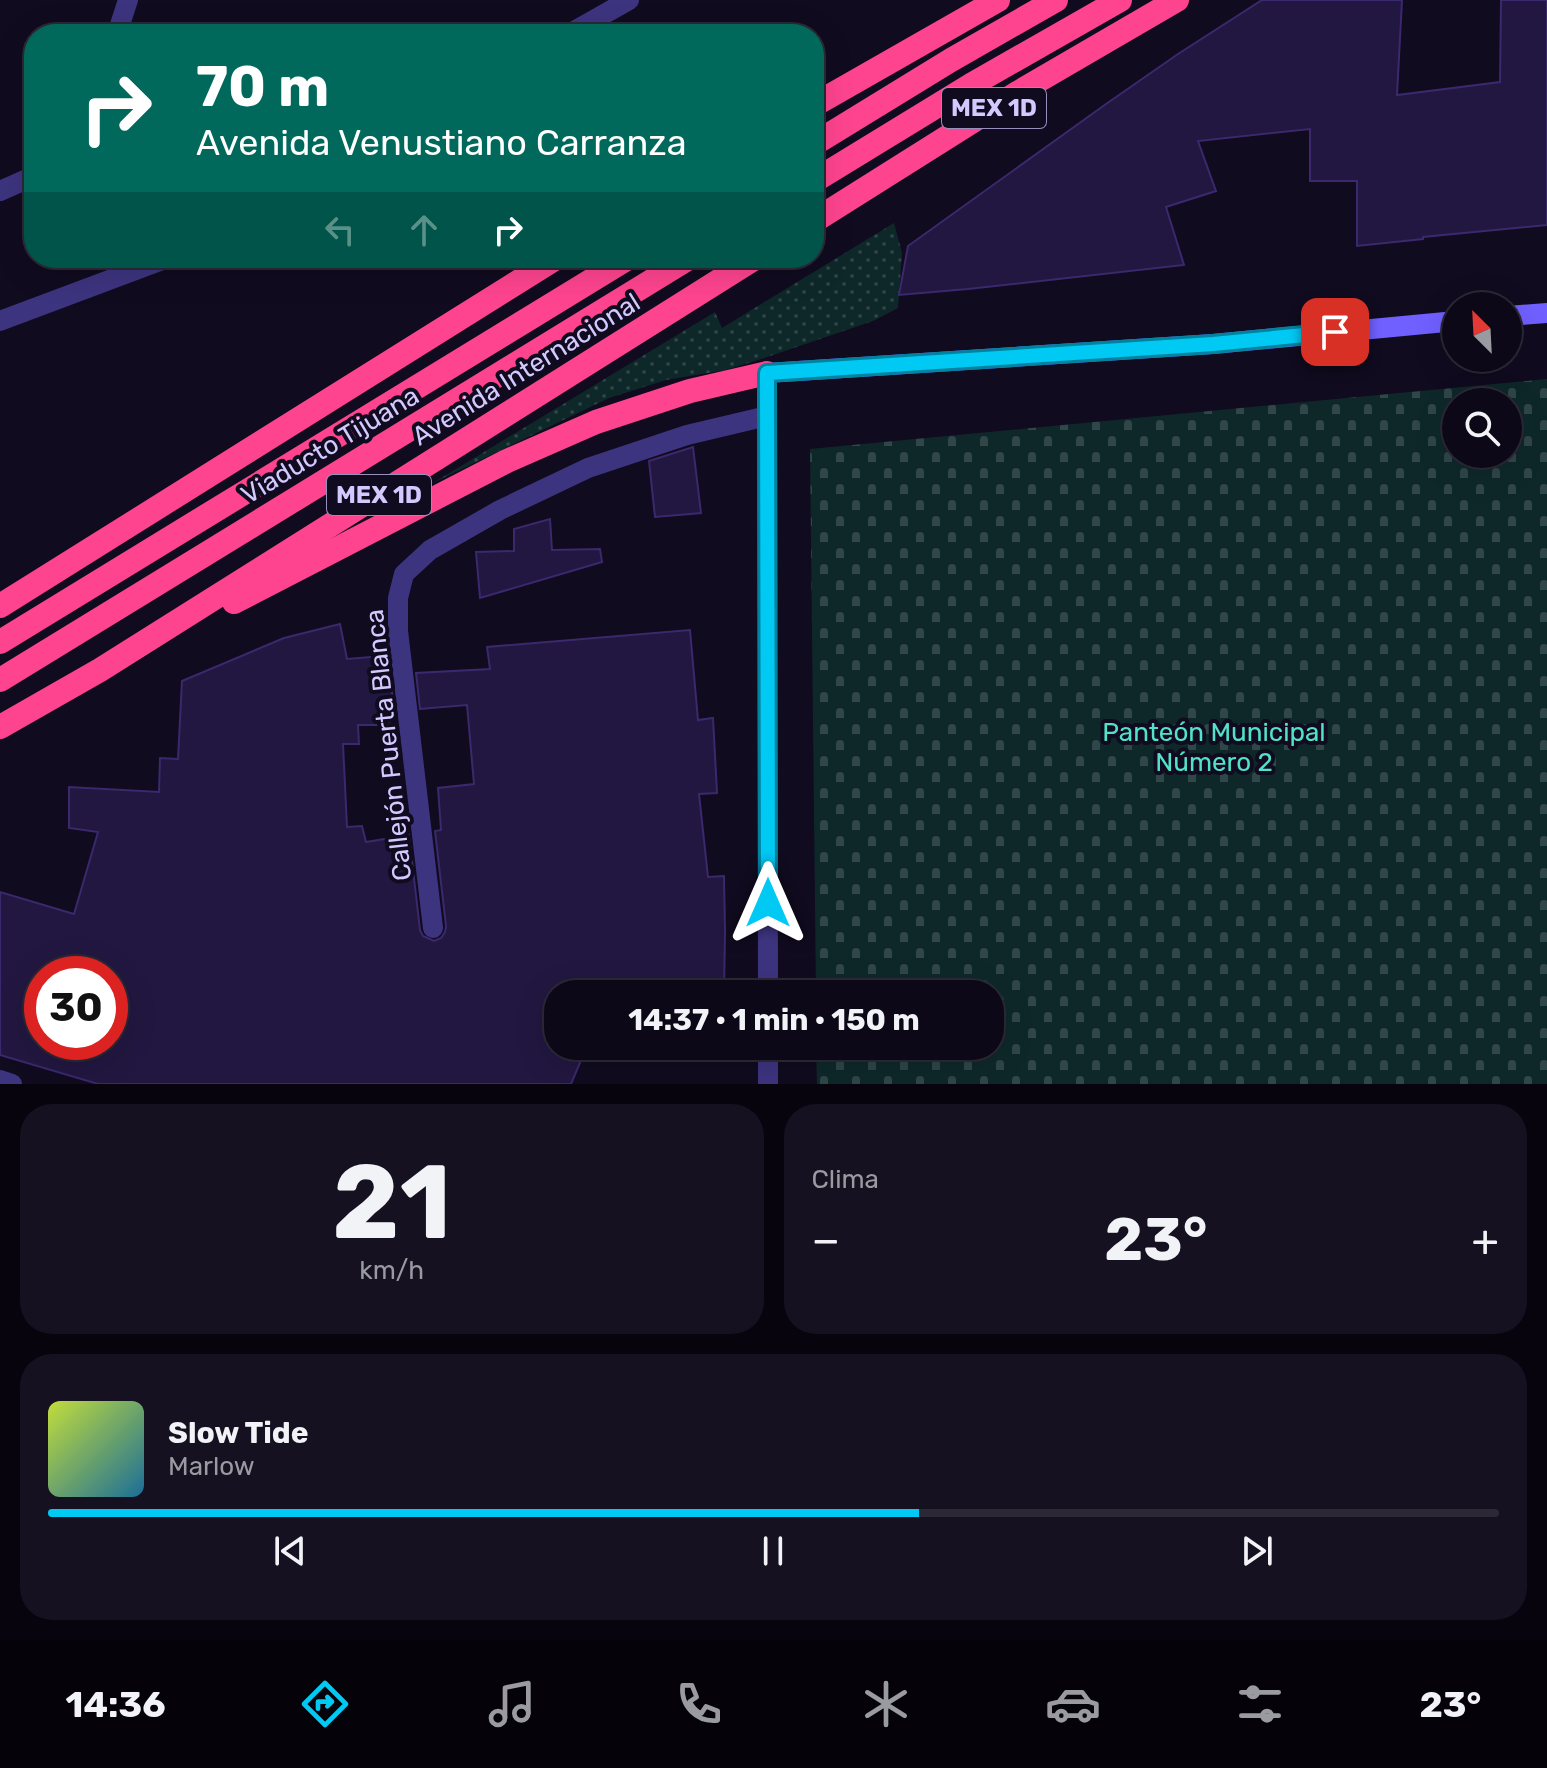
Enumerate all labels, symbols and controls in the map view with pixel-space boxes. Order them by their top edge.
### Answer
text: 70 m [196,54,329,120]
icon: right [64,56,168,160]
road number: MEX 1D [942,88,1046,128]
text: Avenida Venustiano Carranza [196,121,687,164]
icon: left [318,208,362,252]
icon: ahead [402,208,446,252]
icon: right [486,208,530,252]
street label: Avenida Internacional [407,287,646,452]
north arrow [1442,292,1522,372]
map controls [1442,292,1522,468]
pin [1301,298,1369,366]
icon: arrive [1313,310,1357,354]
street label: Viaducto Tijuana [236,380,425,511]
button: search [1442,388,1522,468]
road number: MEX 1D [327,475,431,515]
street label: Callejón Puerta Blanca [359,608,418,882]
park label: Panteón Municipal Número 2 [1102,717,1326,778]
position arrow [726,861,810,945]
speed limit sign: 30 [24,956,128,1060]
text: 14:37 · 1 min · 150 m [628,1002,920,1038]
text: 21 [332,1141,451,1264]
text: Clima [812,1164,879,1195]
text: 23° [1104,1204,1207,1275]
text: − [812,1214,840,1266]
text: + [1472,1214,1499,1266]
text: km/h [359,1255,424,1286]
text: Slow Tide [168,1415,308,1451]
text: Marlow [168,1451,255,1482]
icon: previous [268,1529,312,1573]
icon: pause [751,1529,795,1573]
icon: next [1235,1529,1279,1573]
icon: directions [297,1676,353,1732]
icon: music [484,1676,540,1732]
icon: phone [671,1676,727,1732]
icon: climate [858,1676,914,1732]
icon: car [1045,1676,1101,1732]
icon: filters [1232,1676,1288,1732]
text: 14:36 [66,1683,166,1726]
text: 23° [1419,1683,1481,1726]

